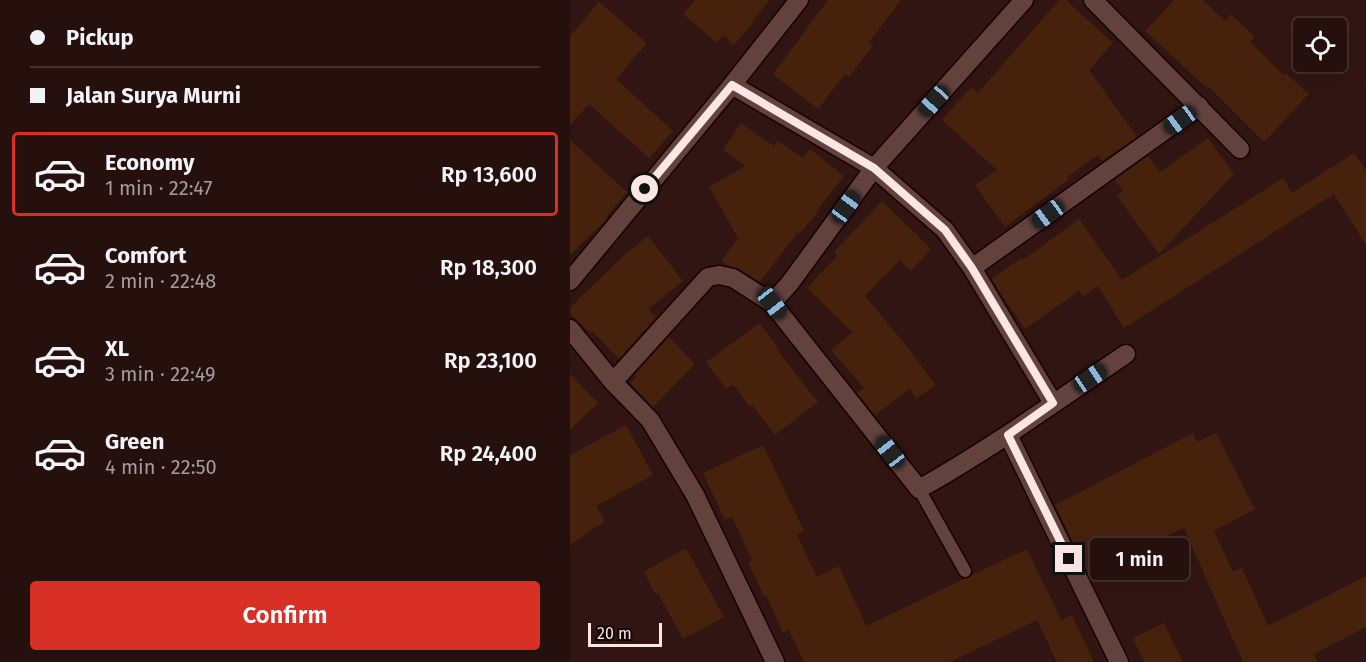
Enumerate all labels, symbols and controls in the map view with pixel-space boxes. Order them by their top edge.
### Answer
map controls [1293,18,1347,72]
button: locate [1293,18,1347,72]
text: Pickup [66,24,134,51]
text: Jalan Surya Murni [66,82,241,109]
car [915,82,953,120]
car [1160,102,1200,138]
icon: car [33,147,87,201]
text: Economy [105,149,194,176]
text: Rp 13,600 [441,161,537,188]
route start [631,175,658,202]
text: 1 min · 22:47 [105,176,212,200]
car [828,187,864,227]
car [1028,196,1068,232]
icon: car [33,240,87,294]
text: Comfort [105,242,186,269]
text: Rp 18,300 [440,254,537,281]
text: 2 min · 22:48 [105,269,216,293]
car [754,283,790,323]
icon: car [33,333,87,387]
text: XL [105,335,129,362]
text: Rp 23,100 [444,347,537,374]
car [1070,360,1110,396]
text: 3 min · 22:49 [105,362,215,386]
icon: car [33,426,87,480]
text: Green [105,428,164,455]
car [872,432,908,472]
text: Rp 24,400 [440,440,537,467]
text: 4 min · 22:50 [105,455,217,479]
callout: 1 min [1090,538,1189,580]
route end [1055,545,1082,572]
text: 1 min [1115,547,1164,571]
button: Confirm [30,581,540,650]
scale bar [588,620,662,648]
text: 20 m [597,624,632,643]

